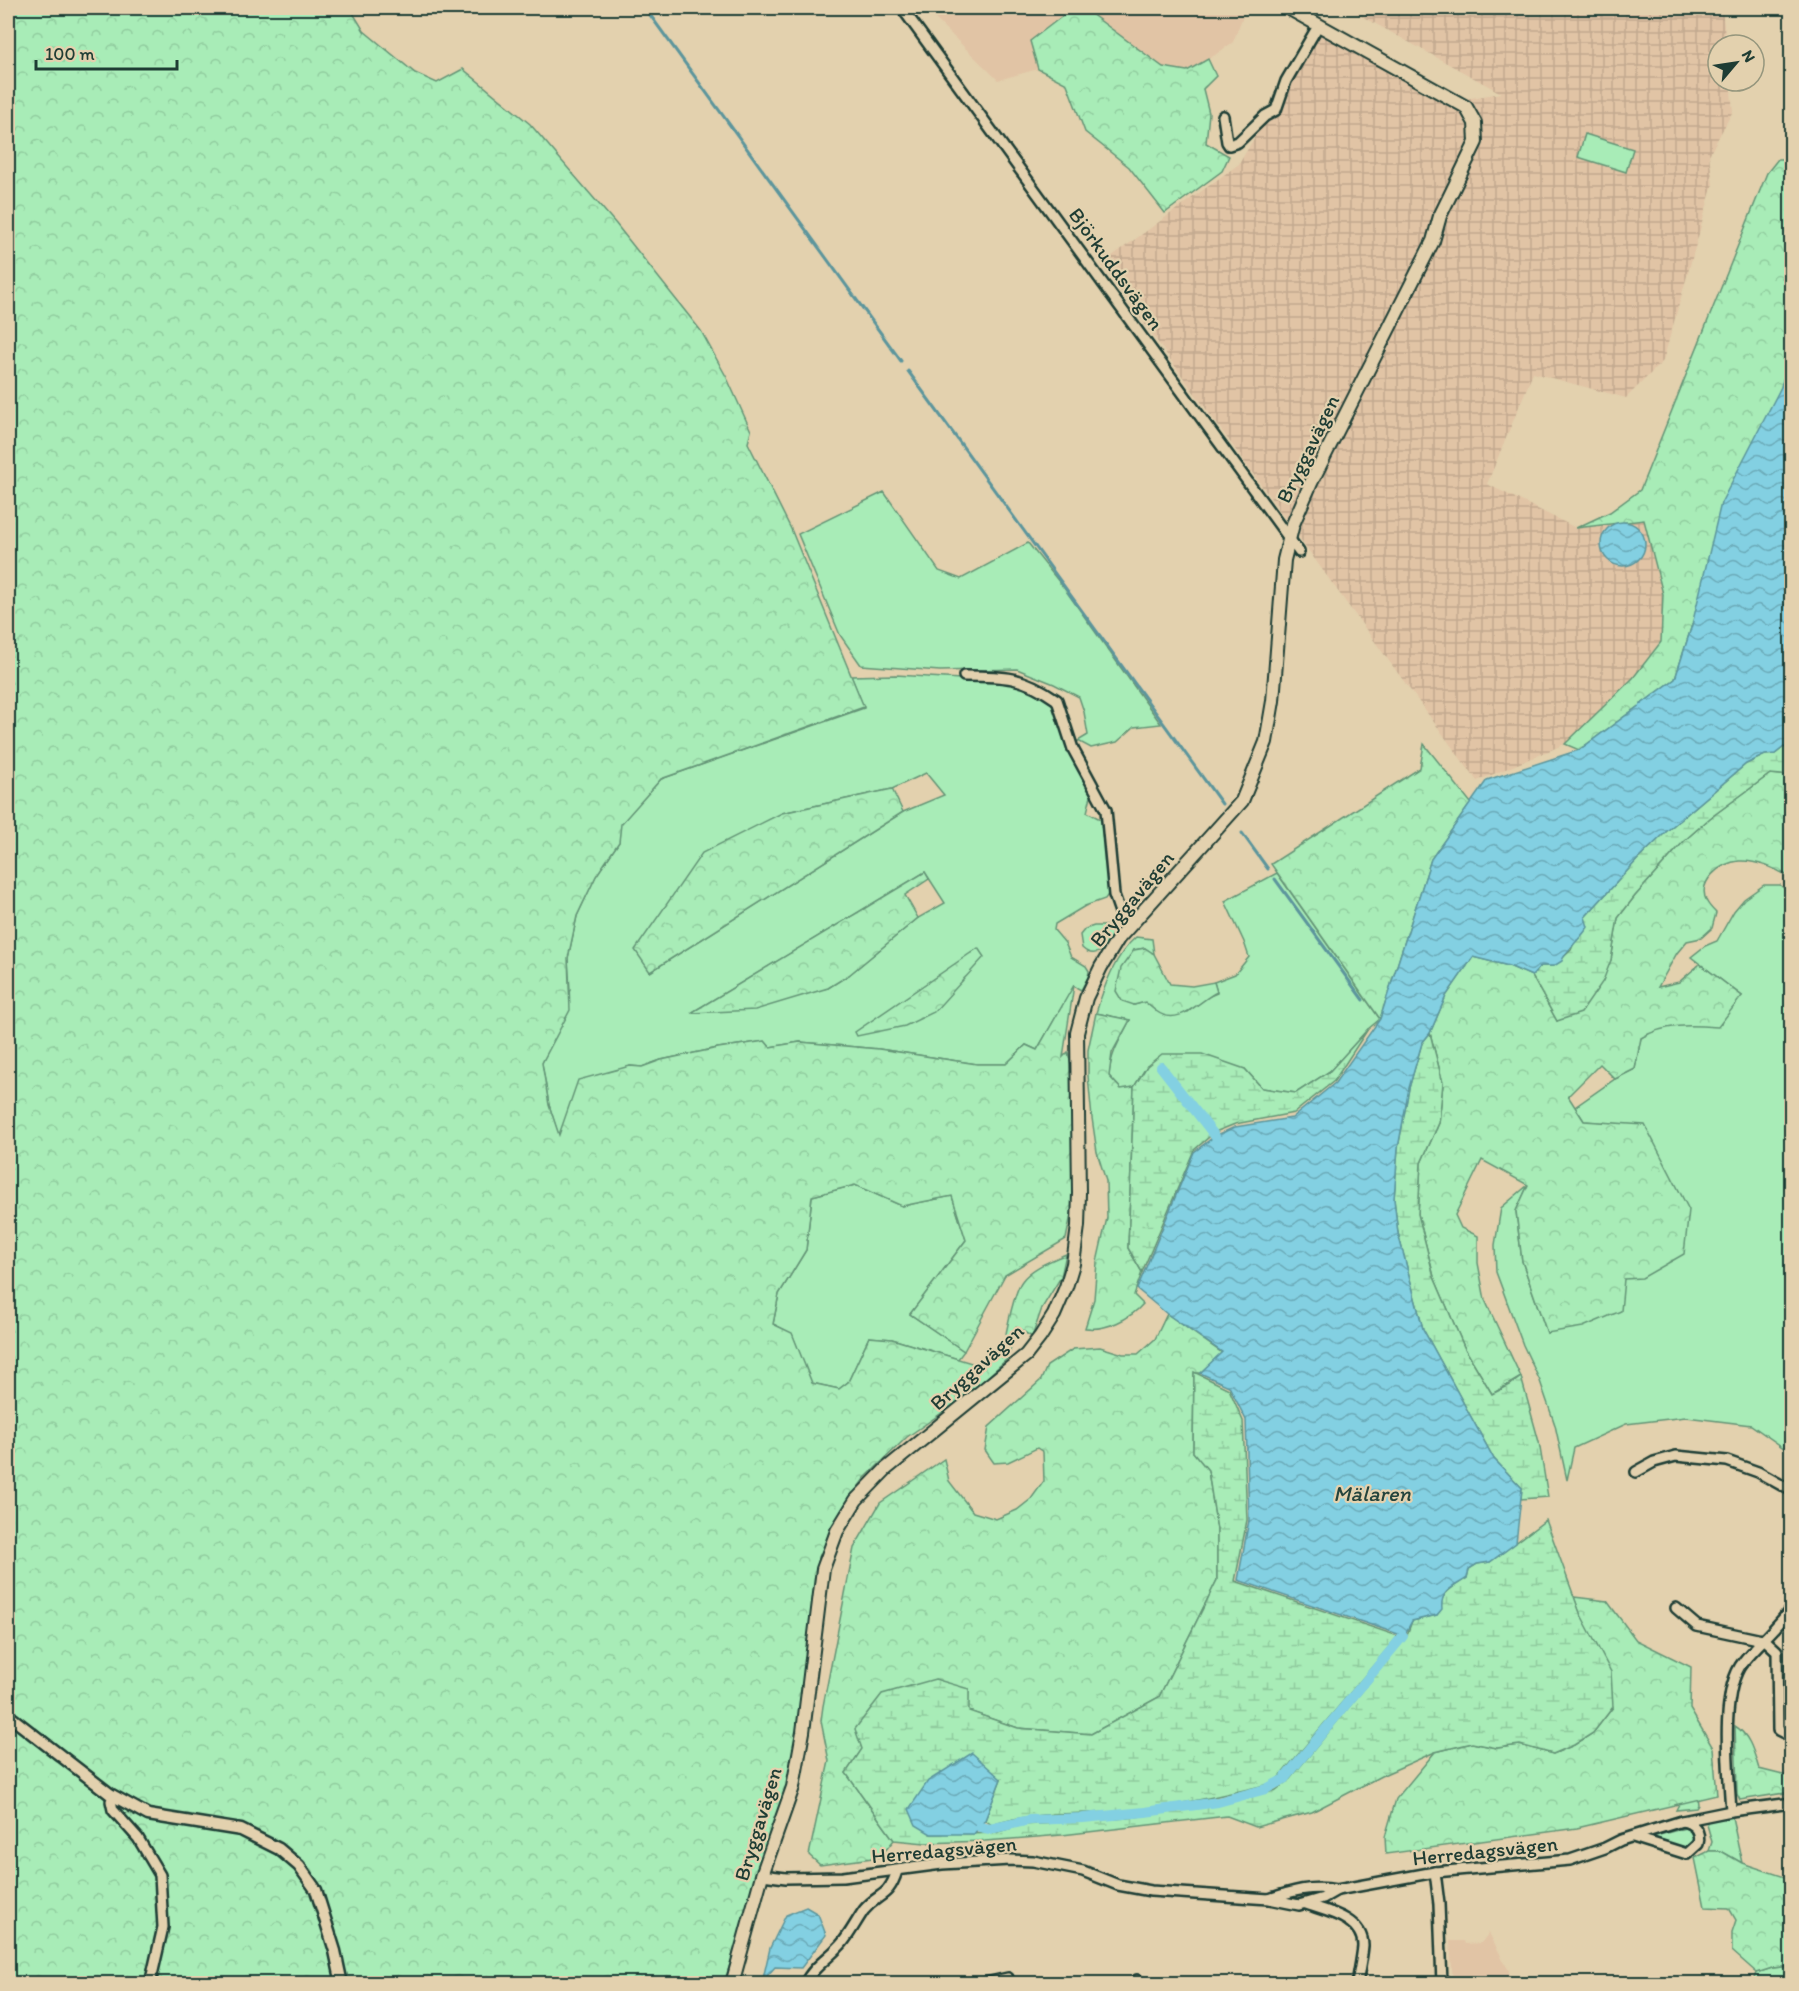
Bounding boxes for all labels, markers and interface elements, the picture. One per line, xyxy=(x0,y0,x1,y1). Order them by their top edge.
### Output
scale bar xyxy=(36,33,177,71)
north arrow xyxy=(1706,33,1766,93)
text: 100 m xyxy=(45,43,95,65)
text: N xyxy=(1738,47,1760,65)
street label: Björkuddsvägen xyxy=(1064,203,1169,335)
street label: Bryggavägen xyxy=(1271,390,1345,507)
street label: Bryggavägen xyxy=(1084,846,1179,952)
street label: Bryggavägen xyxy=(925,1318,1029,1415)
water label: Mälaren xyxy=(1333,1480,1411,1507)
street label: Bryggavägen xyxy=(728,1764,787,1884)
street label: Herredagsvägen xyxy=(1411,1830,1559,1871)
street label: Herredagsvägen xyxy=(870,1831,1018,1868)

